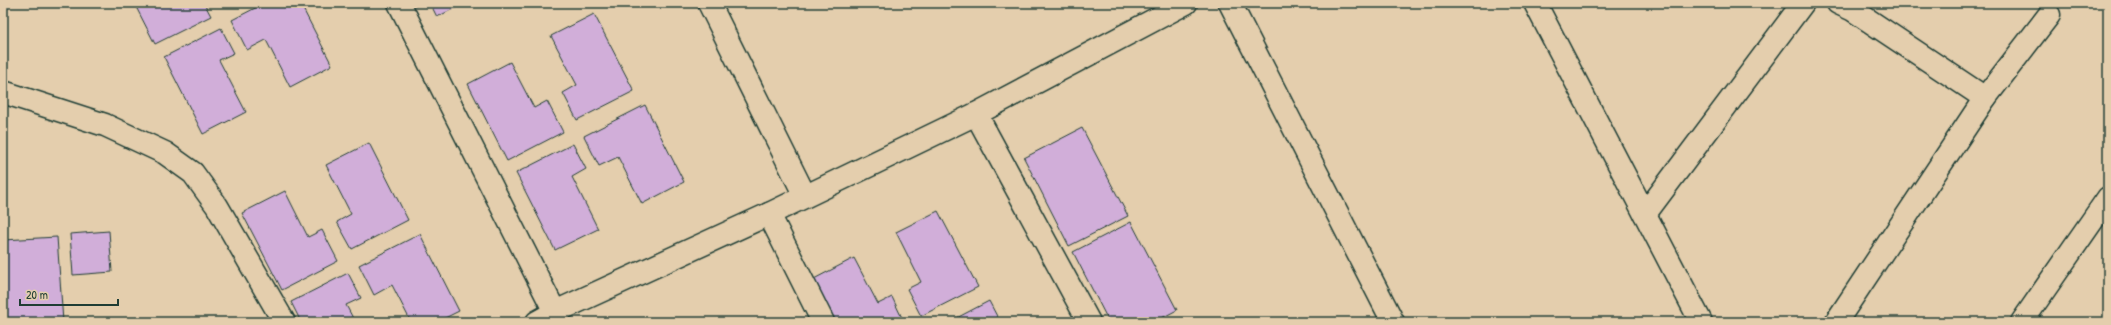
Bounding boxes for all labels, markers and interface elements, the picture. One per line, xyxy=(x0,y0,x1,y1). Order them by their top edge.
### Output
scale bar xyxy=(20,281,118,307)
text: 20 m xyxy=(26,286,48,303)

